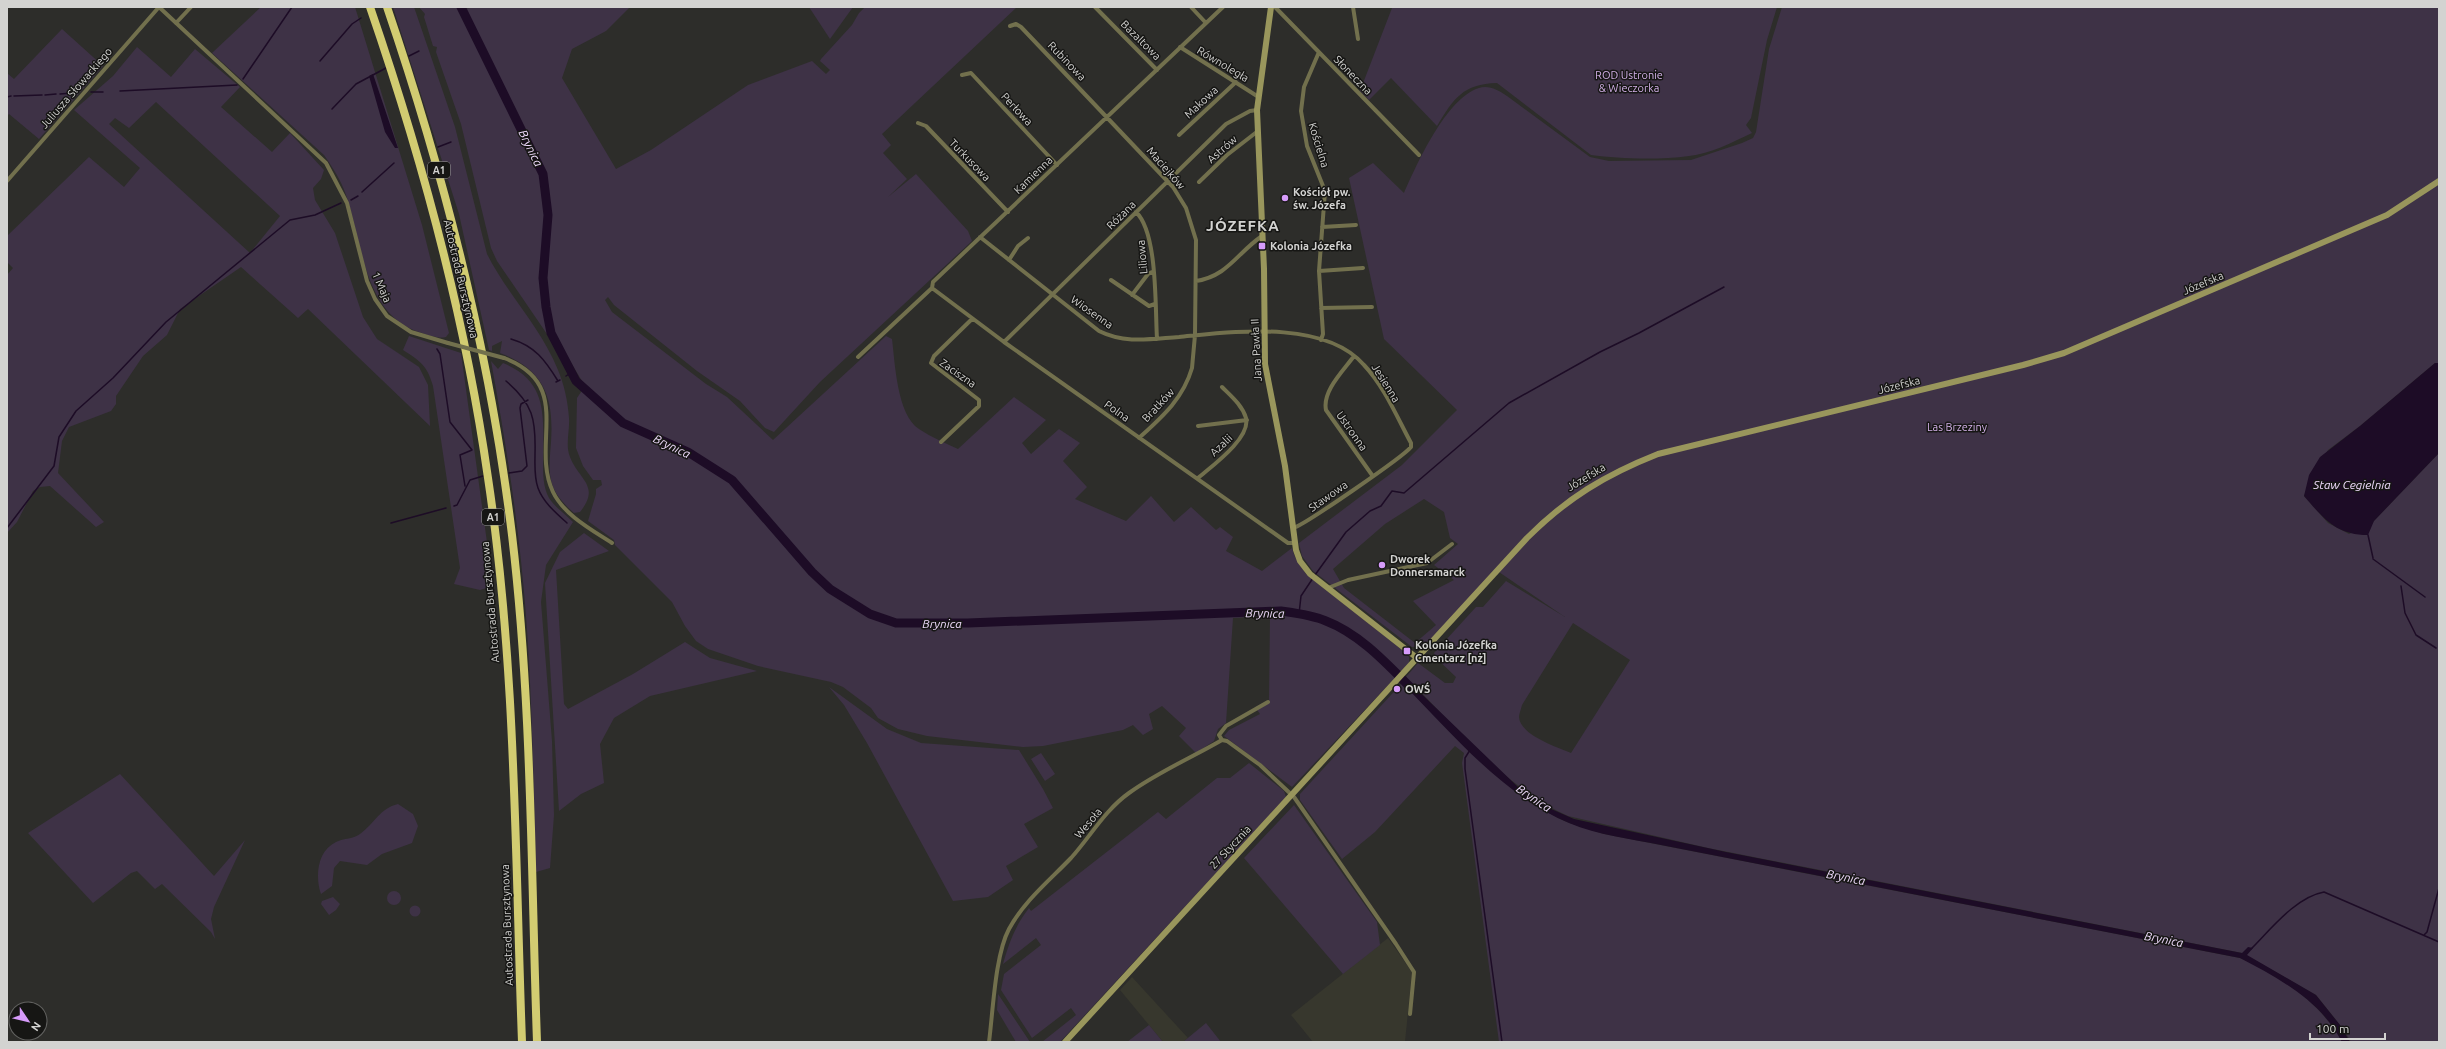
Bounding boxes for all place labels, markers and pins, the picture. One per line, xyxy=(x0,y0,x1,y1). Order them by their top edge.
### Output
place label: Kościół pw. św. Józefa xyxy=(1293,186,1351,211)
marker: Kościół pw. św. Józefa xyxy=(1280,193,1290,203)
place label: Kolonia Józefka xyxy=(1270,240,1352,252)
marker: Kolonia Józefka xyxy=(1257,241,1267,251)
place label: Dworek Donnersmarck xyxy=(1390,553,1466,578)
marker: Dworek Donnersmarck xyxy=(1377,560,1387,570)
place label: Kolonia Józefka Cmentarz [nż] xyxy=(1415,639,1497,664)
marker: Kolonia Józefka Cmentarz [nż] xyxy=(1402,646,1412,656)
place label: OWŚ xyxy=(1405,682,1430,695)
marker: OWŚ xyxy=(1392,684,1402,694)

